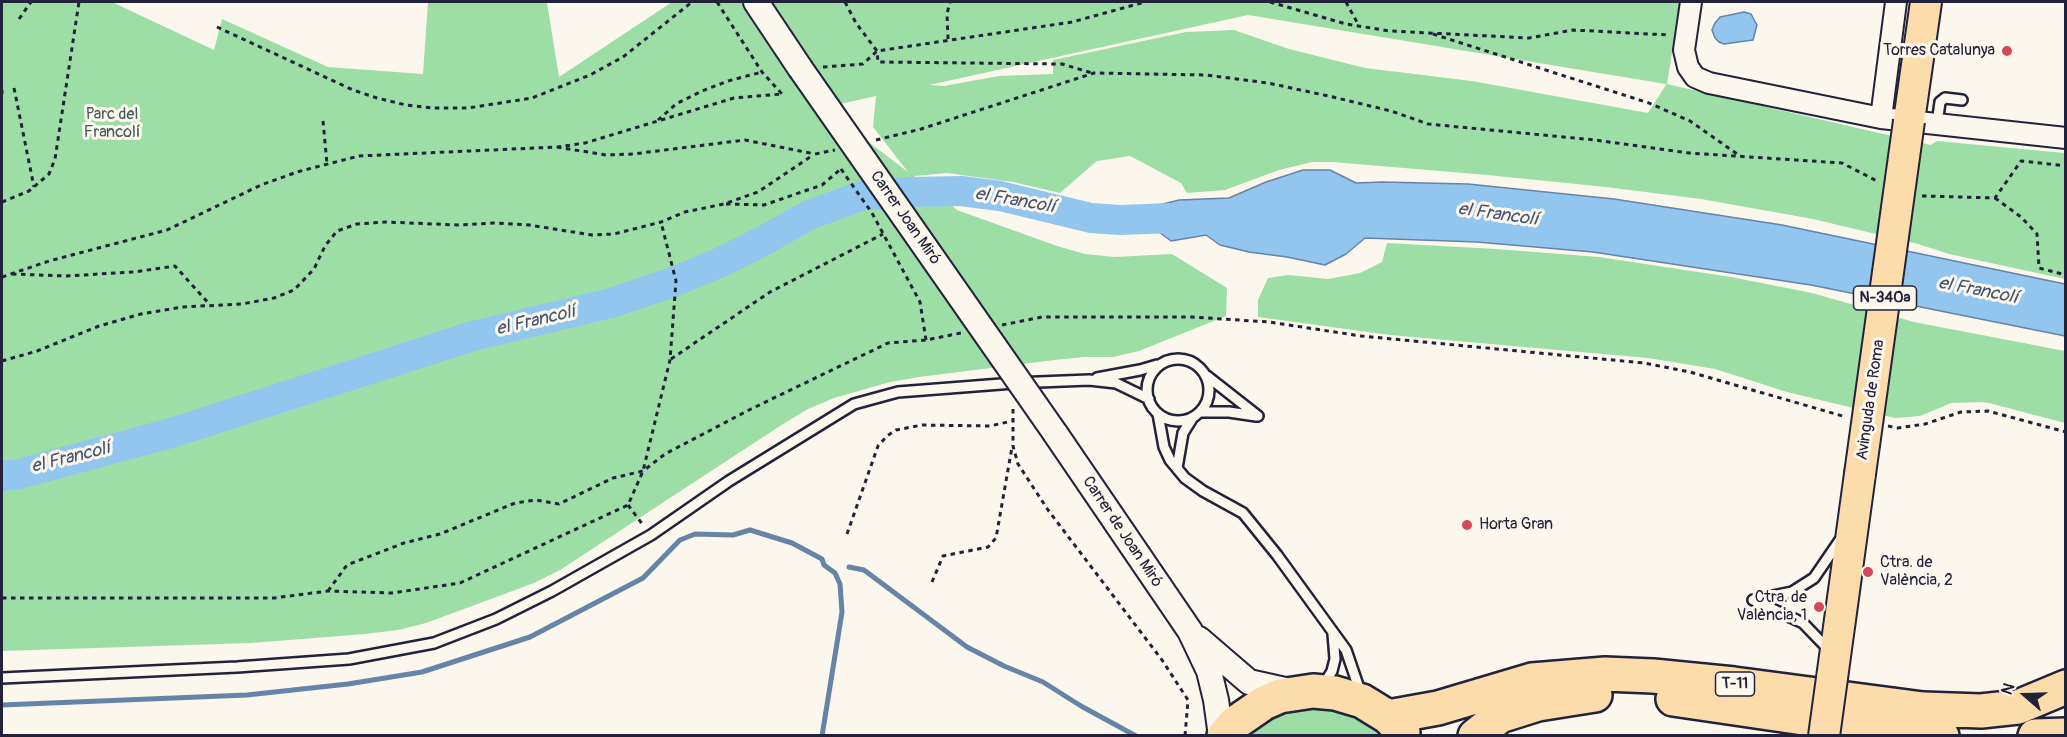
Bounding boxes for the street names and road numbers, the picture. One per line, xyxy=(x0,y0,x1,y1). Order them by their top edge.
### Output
street label: Carrer Joan Miró xyxy=(866,167,944,269)
road number: N-340a xyxy=(1854,286,1916,310)
street label: Avinguda de Roma xyxy=(1853,338,1889,462)
street label: Carrer de Joan Miró xyxy=(1078,473,1166,591)
road number: T-11 xyxy=(1716,672,1754,696)

